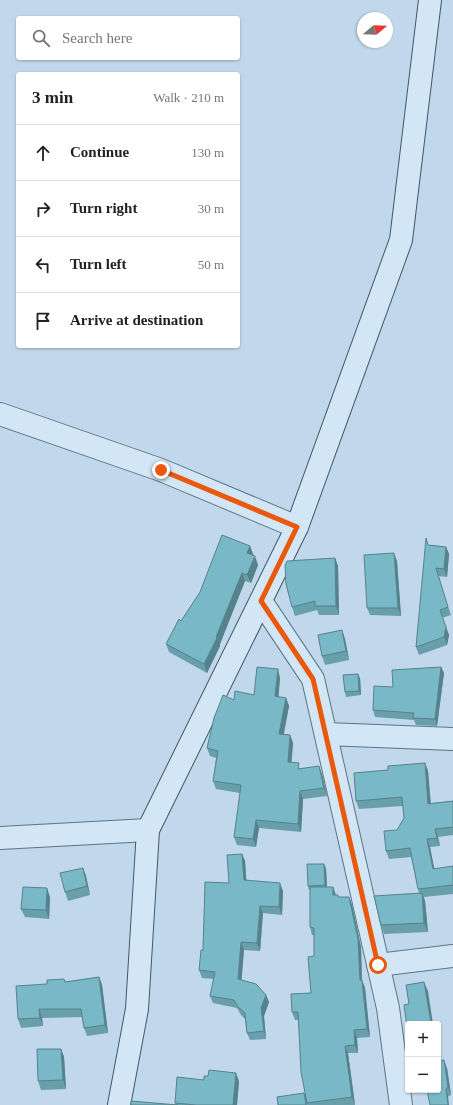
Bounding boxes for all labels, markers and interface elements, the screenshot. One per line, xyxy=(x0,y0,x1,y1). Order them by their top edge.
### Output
north arrow xyxy=(357,12,393,48)
search box xyxy=(16,16,240,60)
icon: search xyxy=(30,27,52,49)
text: Search here xyxy=(62,30,132,46)
text: 3 min xyxy=(32,88,73,107)
text: Walk · 210 m xyxy=(153,90,224,105)
icon: ahead xyxy=(32,142,54,164)
text: Continue xyxy=(70,144,129,160)
text: 130 m xyxy=(191,145,224,160)
icon: right xyxy=(32,198,54,220)
text: Turn right xyxy=(70,200,137,216)
text: 30 m xyxy=(198,201,224,216)
icon: left xyxy=(32,254,54,276)
text: Turn left xyxy=(70,256,127,272)
text: 50 m xyxy=(198,257,224,272)
icon: arrive xyxy=(32,310,54,332)
text: Arrive at destination xyxy=(70,312,203,328)
route end xyxy=(152,461,170,479)
route start xyxy=(369,956,387,974)
map controls xyxy=(405,1021,441,1093)
button: + xyxy=(405,1021,441,1057)
button: − xyxy=(405,1057,441,1093)

